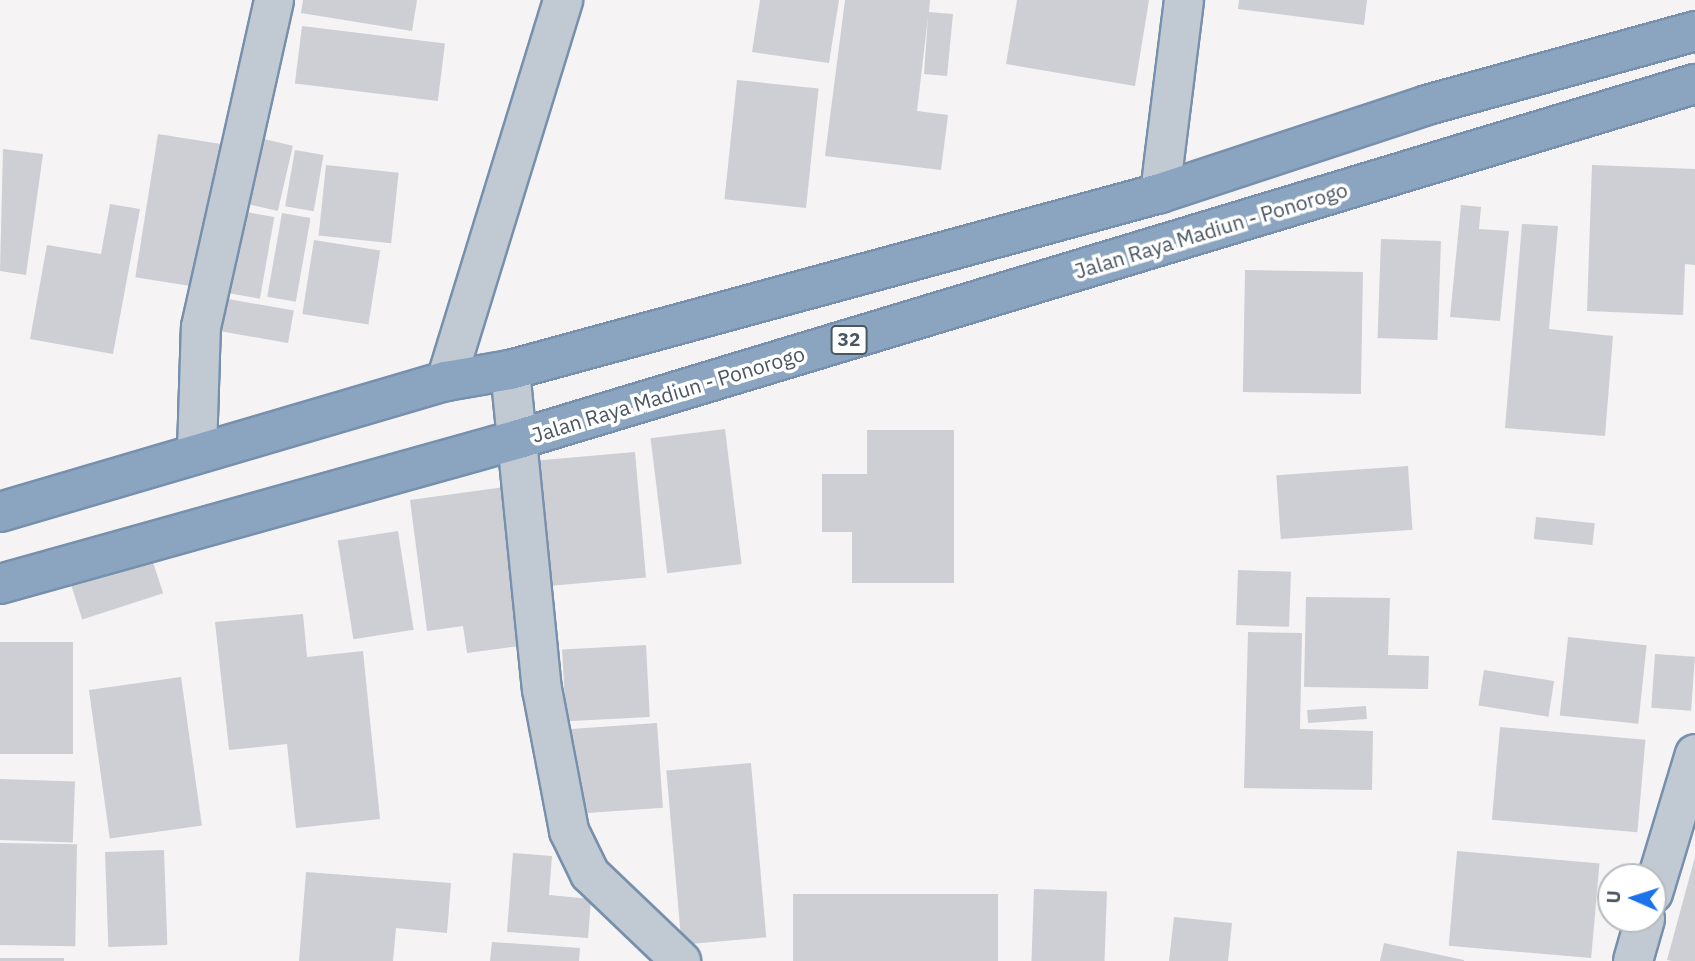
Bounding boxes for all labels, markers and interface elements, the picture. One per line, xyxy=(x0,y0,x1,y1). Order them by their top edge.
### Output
street label: Jalan Raya Madiun - Ponorogo xyxy=(1071,176,1351,284)
road number: 32 xyxy=(830,324,868,356)
street label: Jalan Raya Madiun - Ponorogo xyxy=(528,340,808,448)
north arrow xyxy=(1597,863,1667,933)
text: U xyxy=(1601,890,1625,904)

